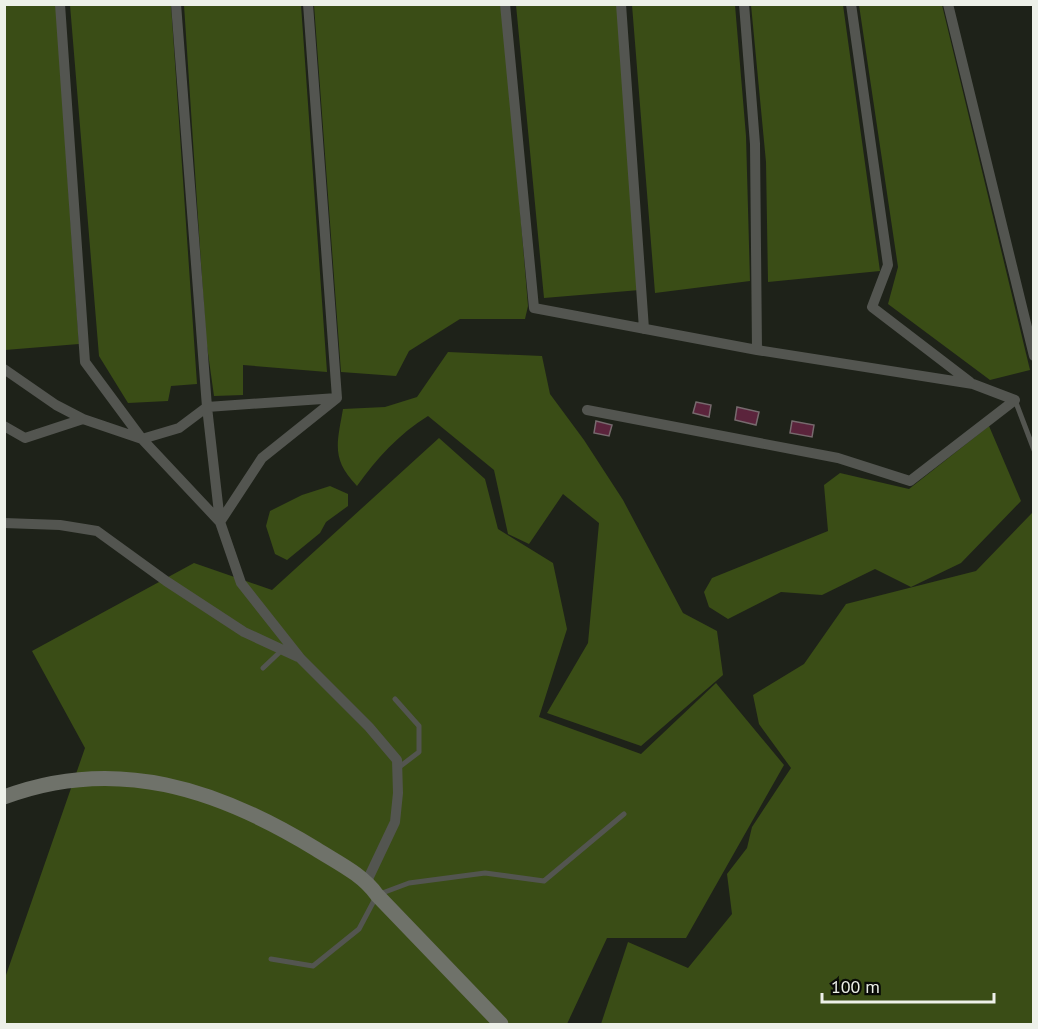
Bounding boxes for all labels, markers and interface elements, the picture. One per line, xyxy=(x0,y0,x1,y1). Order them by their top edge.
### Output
scale bar xyxy=(822,966,994,1004)
text: 100 m xyxy=(831,975,880,998)

